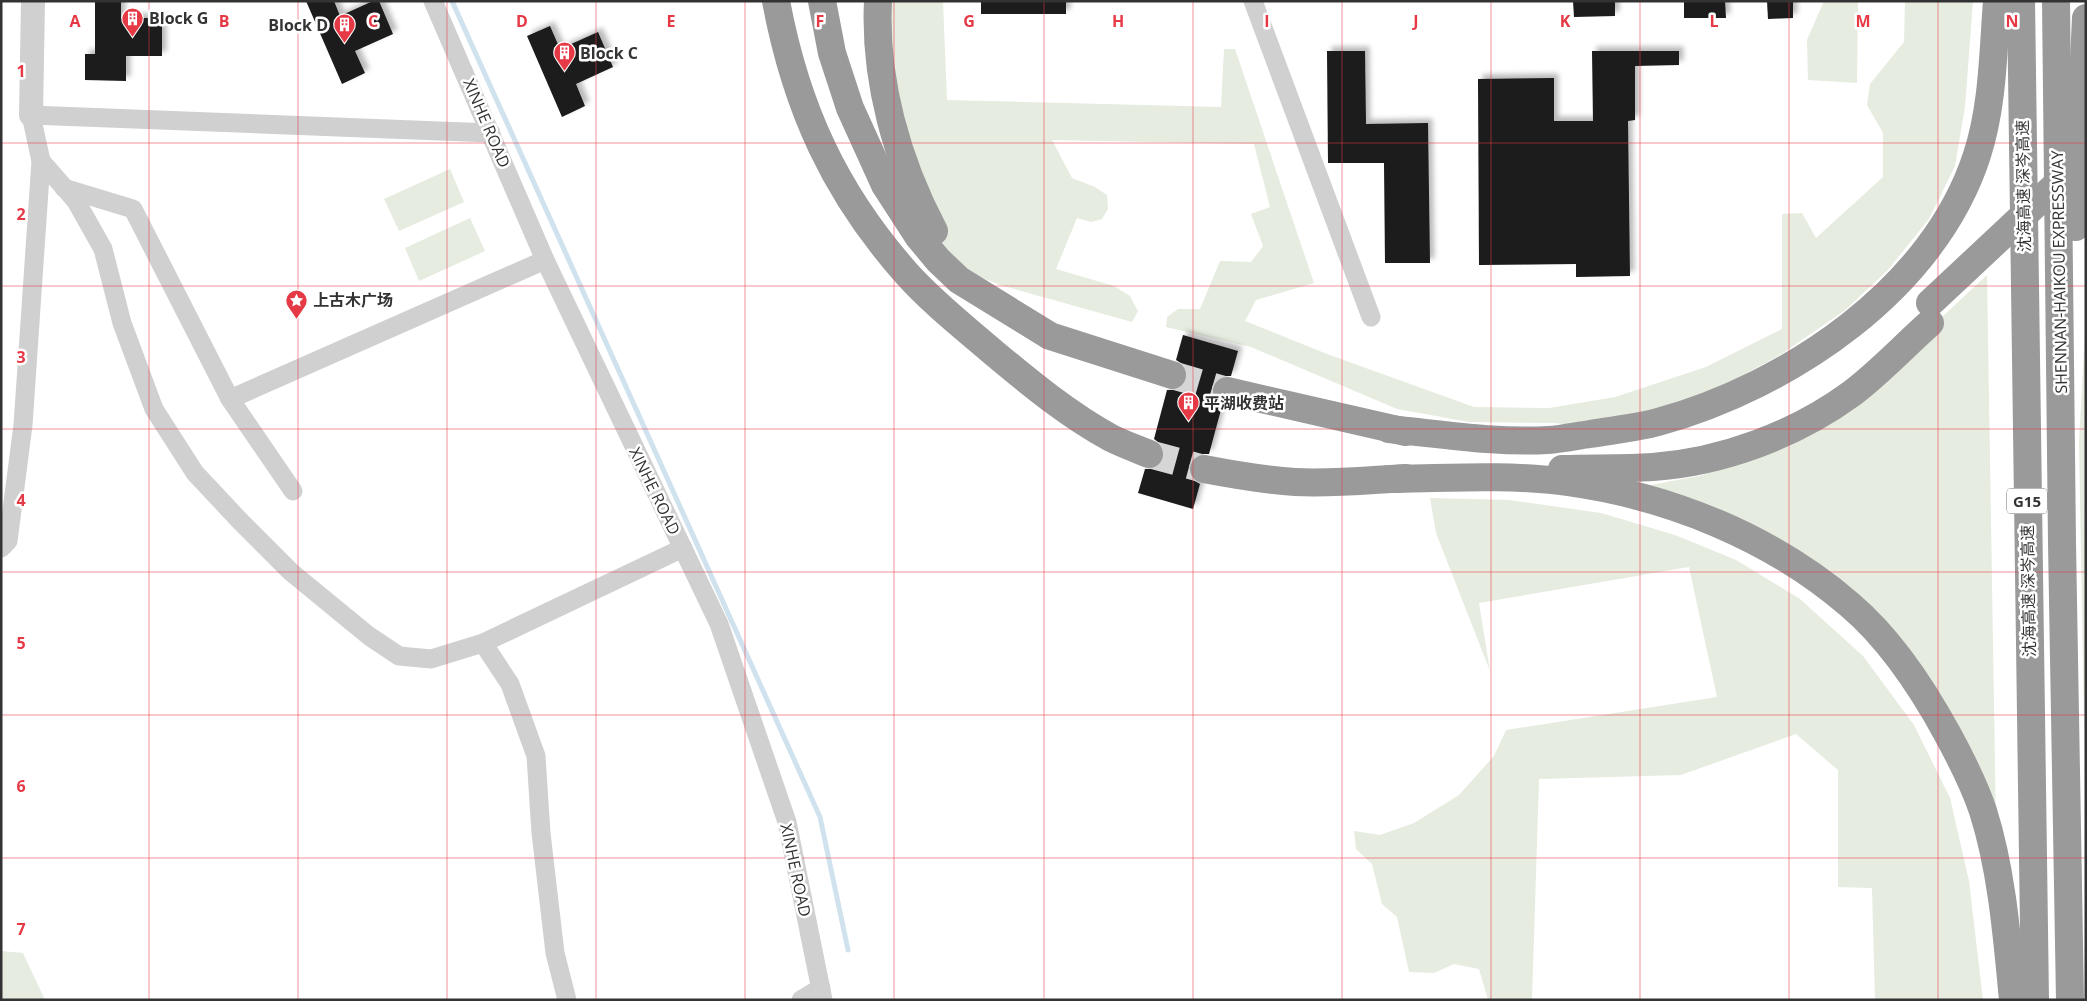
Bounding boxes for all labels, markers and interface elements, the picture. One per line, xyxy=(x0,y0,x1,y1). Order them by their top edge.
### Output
building icon: Block G xyxy=(121,6,145,37)
place label: Block G xyxy=(149,7,208,29)
text: A xyxy=(69,10,81,32)
text: B xyxy=(219,10,229,32)
text: C xyxy=(368,10,378,32)
text: D xyxy=(516,10,528,32)
text: E xyxy=(667,10,676,32)
text: F xyxy=(816,10,824,32)
text: G xyxy=(963,10,975,32)
text: H xyxy=(1112,10,1124,32)
text: I xyxy=(1264,10,1270,32)
text: J xyxy=(1411,10,1419,32)
text: K xyxy=(1560,10,1571,32)
text: L xyxy=(1709,10,1719,32)
text: M xyxy=(1855,10,1871,32)
text: N xyxy=(2005,10,2019,32)
building icon: Block D xyxy=(332,13,356,44)
place label: Block D xyxy=(268,14,328,36)
building icon: Block C xyxy=(552,41,576,72)
place label: Block C xyxy=(580,42,638,64)
text: 1 xyxy=(16,60,26,82)
street label: XINHE ROAD xyxy=(458,75,516,171)
street label: 沈海高速 深岑高速 xyxy=(2011,120,2035,252)
street label: SHENNAN-HAIKOU EXPRESSWAY xyxy=(2046,150,2072,394)
text: 2 xyxy=(16,203,26,225)
place icon: 上古木广场 xyxy=(285,288,309,319)
place label: 上古木广场 xyxy=(313,289,393,311)
text: 3 xyxy=(16,346,26,368)
building icon: 平湖收费站 xyxy=(1176,391,1200,422)
place label: 平湖收费站 xyxy=(1204,392,1284,414)
street label: XINHE ROAD xyxy=(624,444,686,538)
road number: G15 xyxy=(2007,488,2047,514)
text: 4 xyxy=(16,489,26,511)
street label: 沈海高速 深岑高速 xyxy=(2016,525,2040,657)
text: 5 xyxy=(16,632,26,654)
text: 6 xyxy=(16,775,26,797)
street label: XINHE ROAD xyxy=(775,821,817,919)
text: 7 xyxy=(16,918,26,940)

